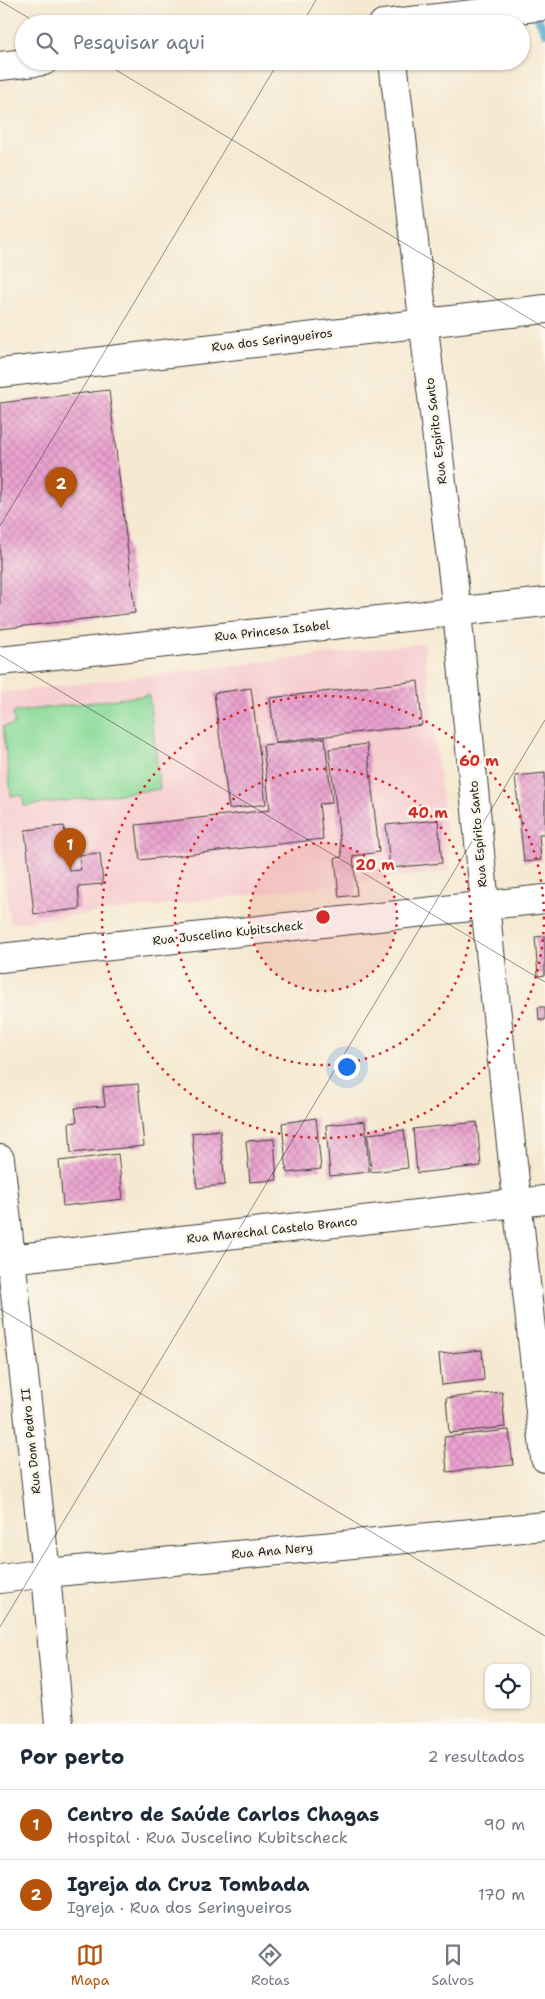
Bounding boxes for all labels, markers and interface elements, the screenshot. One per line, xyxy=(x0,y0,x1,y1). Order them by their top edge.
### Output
search box xyxy=(15,15,530,70)
icon: search xyxy=(33,29,61,57)
text: Pesquisar aqui xyxy=(73,30,205,55)
street label: Rua dos Seringueiros xyxy=(211,325,333,355)
street label: Rua Espírito Santo xyxy=(422,377,450,485)
pin: 2 xyxy=(45,467,77,508)
street label: Rua Princesa Isabel xyxy=(214,617,331,645)
text: 60 m xyxy=(459,751,499,771)
street label: Rua Espírito Santo xyxy=(465,780,491,888)
text: 40 m xyxy=(408,803,448,823)
pin: 1 xyxy=(54,828,86,869)
text: 20 m xyxy=(355,855,395,875)
centre of rings xyxy=(314,908,332,926)
street label: Rua Juscelino Kubitscheck xyxy=(152,917,304,949)
your location xyxy=(334,1054,360,1080)
street label: Rua Marechal Castelo Branco xyxy=(186,1213,358,1247)
street label: Rua Dom Pedro II xyxy=(17,1387,45,1495)
street label: Rua Ana Nery xyxy=(231,1539,313,1563)
map controls xyxy=(485,1664,530,1709)
button: locate xyxy=(485,1664,530,1709)
text: Por perto xyxy=(20,1743,124,1771)
text: 2 resultados xyxy=(427,1746,525,1767)
text: Centro de Saúde Carlos Chagas xyxy=(67,1802,379,1827)
text: 1 xyxy=(32,1814,40,1835)
text: 90 m xyxy=(484,1814,525,1835)
text: Hospital · Rua Juscelino Kubitscheck xyxy=(67,1827,348,1848)
text: Igreja da Cruz Tombada xyxy=(67,1872,309,1897)
text: 2 xyxy=(30,1884,42,1905)
text: 170 m xyxy=(478,1884,525,1905)
text: Igreja · Rua dos Seringueiros xyxy=(67,1897,292,1918)
tab: Mapa xyxy=(71,1941,109,1989)
tab: Rotas xyxy=(251,1941,290,1989)
tab: Salvos xyxy=(431,1941,474,1989)

